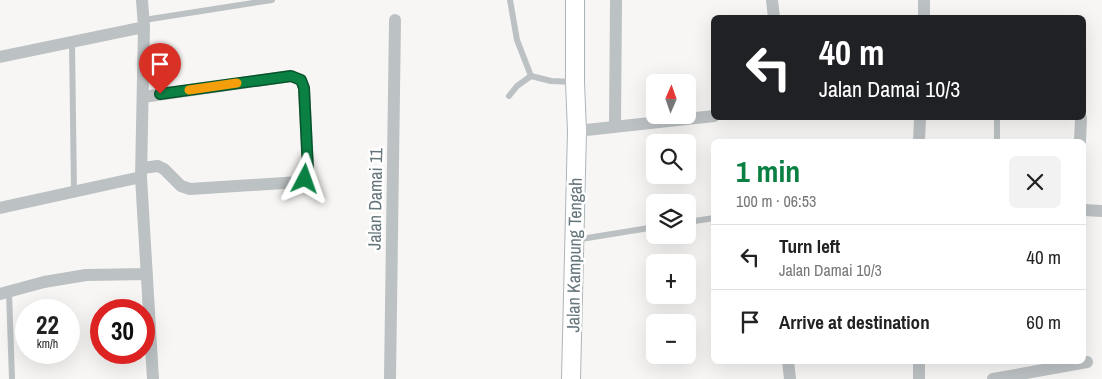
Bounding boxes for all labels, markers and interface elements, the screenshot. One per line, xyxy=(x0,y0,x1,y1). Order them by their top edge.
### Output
text: 40 m xyxy=(819,29,884,76)
icon: left xyxy=(736,35,801,100)
pin xyxy=(139,43,181,94)
icon: arrive xyxy=(146,50,174,78)
north arrow xyxy=(646,74,696,124)
map controls xyxy=(646,74,696,364)
text: Jalan Damai 10/3 xyxy=(819,74,960,104)
button: search xyxy=(646,134,696,184)
street label: Jalan Damai 11 xyxy=(362,147,388,250)
text: 1 min xyxy=(736,151,800,191)
position arrow xyxy=(278,152,330,204)
button: close xyxy=(1009,156,1061,208)
street label: Jalan Kampung Tengah xyxy=(560,177,588,333)
text: 100 m · 06:53 xyxy=(736,190,816,212)
button: layers xyxy=(646,194,696,244)
text: Turn left xyxy=(779,233,840,259)
icon: left xyxy=(736,243,764,271)
text: 40 m xyxy=(1026,244,1061,270)
button: + xyxy=(646,254,696,304)
text: Jalan Damai 10/3 xyxy=(779,259,882,281)
speed limit sign: 30 xyxy=(90,299,155,364)
text: 22 xyxy=(36,308,59,342)
icon: arrive xyxy=(736,308,764,336)
text: Arrive at destination xyxy=(779,309,930,335)
text: 60 m xyxy=(1026,309,1061,335)
button: − xyxy=(646,314,696,364)
text: km/h xyxy=(37,336,58,352)

